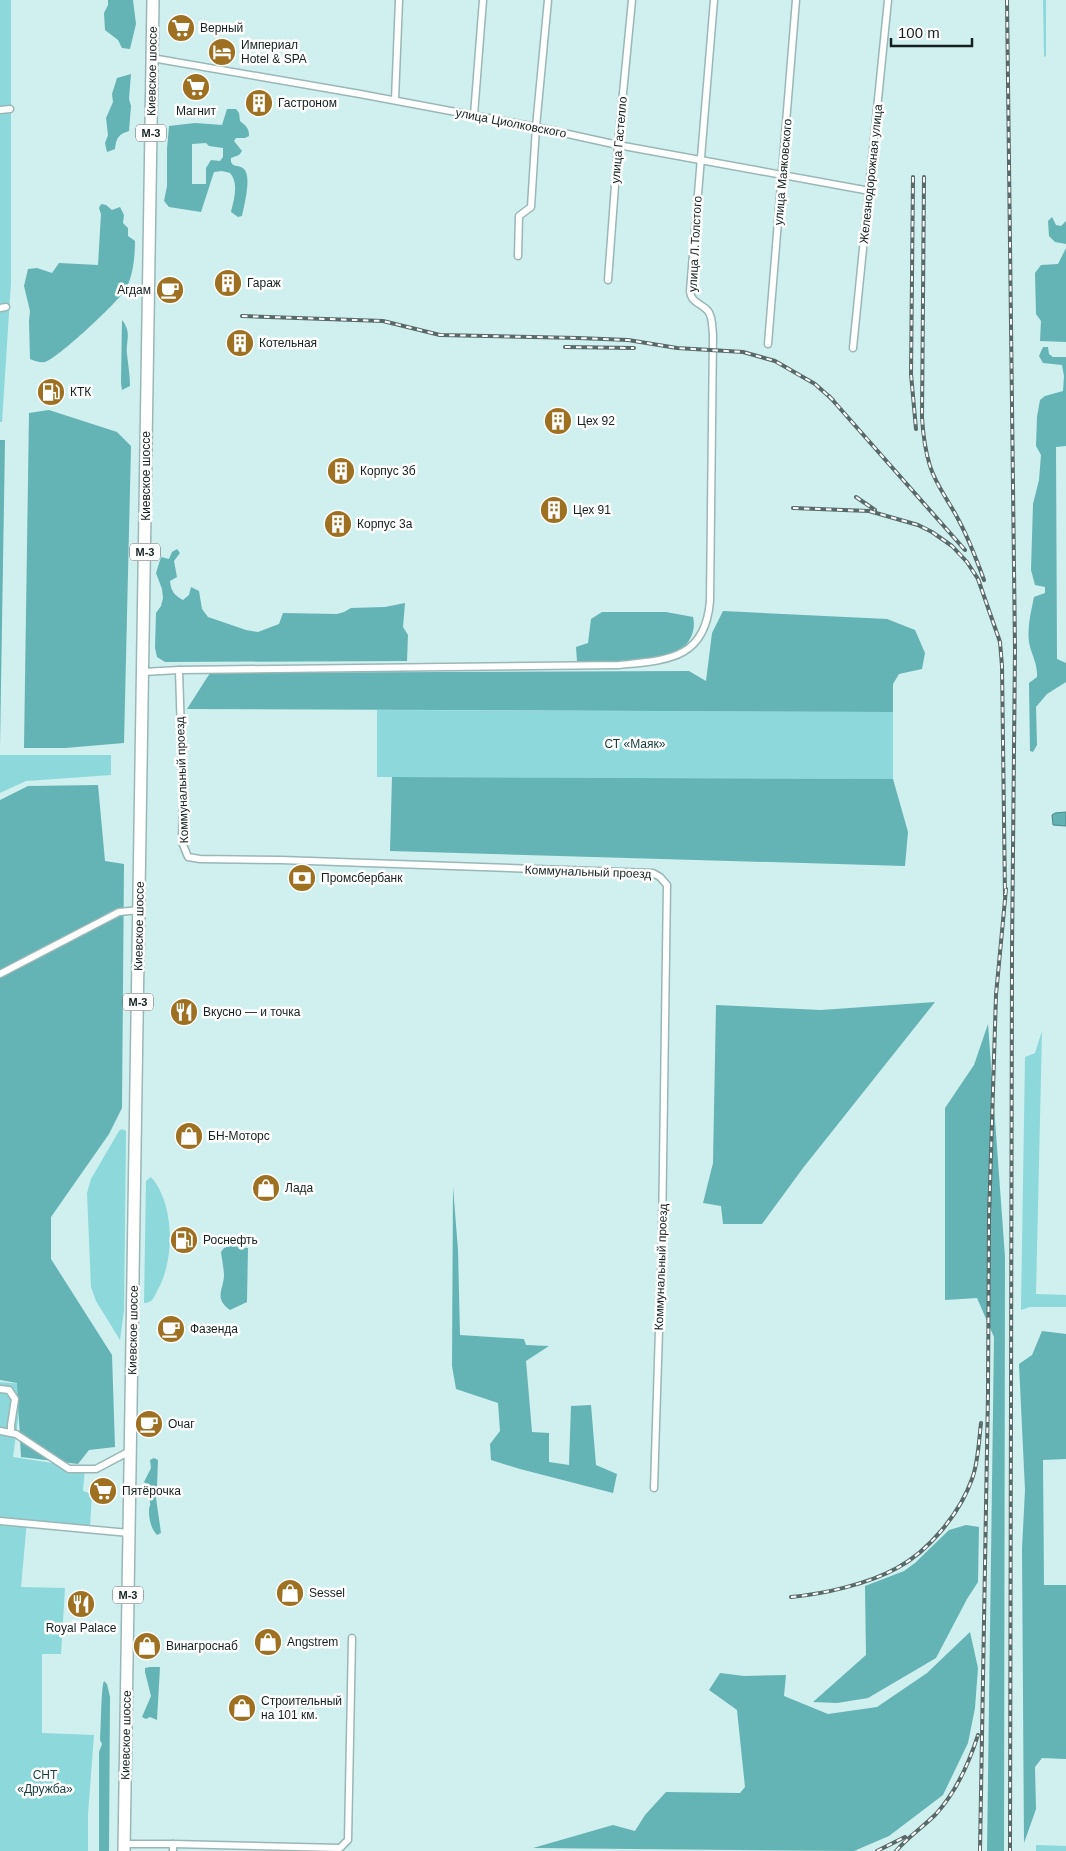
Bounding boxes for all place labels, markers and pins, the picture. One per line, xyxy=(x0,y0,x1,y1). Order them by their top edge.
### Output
supermarket icon: Верный xyxy=(166,13,196,43)
place label: Верный xyxy=(200,21,243,35)
hotel icon: Империал Hotel & SPA xyxy=(207,37,237,67)
place label: Империал Hotel & SPA xyxy=(241,38,307,66)
supermarket icon: Магнит xyxy=(181,72,211,102)
building icon: Гастроном xyxy=(244,88,274,118)
place label: Гастроном xyxy=(278,96,337,110)
place label: Магнит xyxy=(176,104,217,118)
building icon: Гараж xyxy=(213,268,243,298)
cafe icon: Агдам xyxy=(155,275,185,305)
place label: Гараж xyxy=(247,276,281,290)
place label: Агдам xyxy=(117,283,151,297)
building icon: Котельная xyxy=(225,328,255,358)
place label: Котельная xyxy=(259,336,317,350)
fuel station icon: КТК xyxy=(36,377,66,407)
place label: КТК xyxy=(70,385,91,399)
building icon: Цех 92 xyxy=(543,406,573,436)
place label: Цех 92 xyxy=(577,414,615,428)
building icon: Корпус 3б xyxy=(326,456,356,486)
place label: Корпус 3б xyxy=(360,464,416,478)
building icon: Цех 91 xyxy=(539,495,569,525)
place label: Цех 91 xyxy=(573,503,611,517)
building icon: Корпус 3a xyxy=(323,509,353,539)
place label: Корпус 3a xyxy=(357,517,413,531)
bank icon: Промсбербанк xyxy=(287,863,317,893)
place label: Промсбербанк xyxy=(321,871,403,885)
restaurant icon: Вкусно — и точка xyxy=(169,997,199,1027)
place label: Вкусно — и точка xyxy=(203,1005,301,1019)
shop icon: БН-Моторс xyxy=(174,1121,204,1151)
place label: БН-Моторс xyxy=(208,1129,270,1143)
shop icon: Лада xyxy=(251,1173,281,1203)
place label: Лада xyxy=(285,1181,314,1195)
fuel station icon: Роснефть xyxy=(169,1225,199,1255)
place label: Роснефть xyxy=(203,1233,258,1247)
cafe icon: Фазенда xyxy=(156,1314,186,1344)
place label: Фазенда xyxy=(190,1322,238,1336)
cafe icon: Очаг xyxy=(134,1409,164,1439)
place label: Очаг xyxy=(168,1417,195,1431)
supermarket icon: Пятёрочка xyxy=(88,1476,118,1506)
place label: Пятёрочка xyxy=(122,1484,181,1498)
shop icon: Sessel xyxy=(275,1578,305,1608)
place label: Sessel xyxy=(309,1586,345,1600)
restaurant icon: Royal Palace xyxy=(66,1589,96,1619)
place label: Royal Palace xyxy=(46,1621,117,1635)
shop icon: Angstrem xyxy=(253,1627,283,1657)
shop icon: Винагроснаб xyxy=(132,1631,162,1661)
place label: Angstrem xyxy=(287,1635,338,1649)
place label: Винагроснаб xyxy=(166,1639,238,1653)
shop icon: Строительный на 101 км. xyxy=(227,1693,257,1723)
place label: Строительный на 101 км. xyxy=(261,1694,342,1722)

